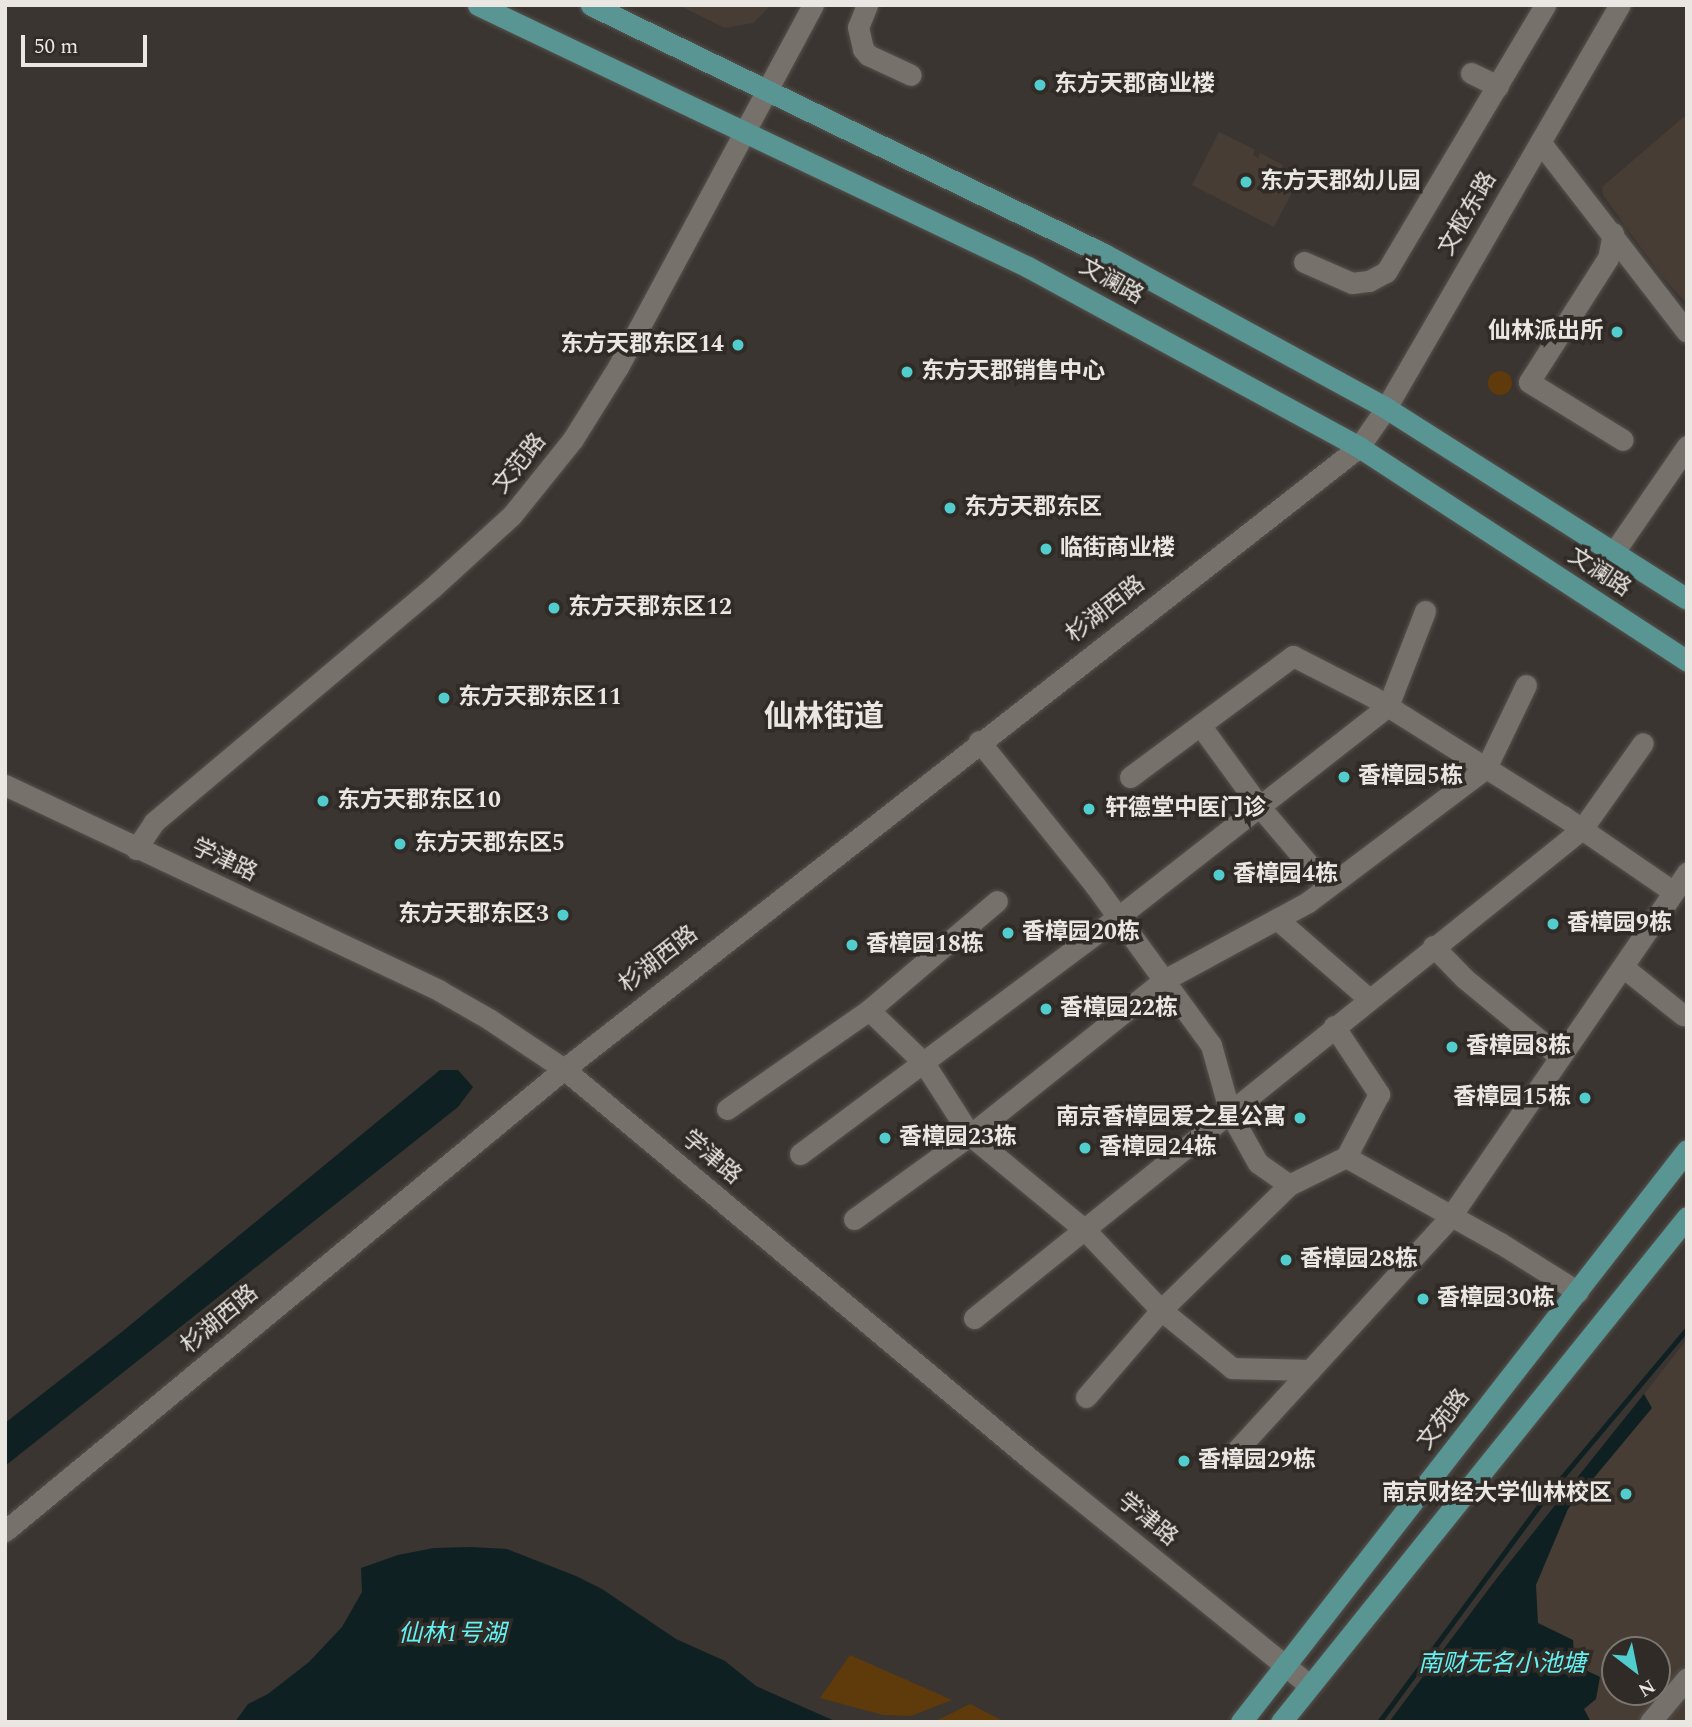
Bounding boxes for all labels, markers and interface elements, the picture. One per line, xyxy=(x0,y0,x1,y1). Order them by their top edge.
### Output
scale bar xyxy=(24,21,150,65)
text: 50 m xyxy=(34,31,78,63)
place label: 东方天郡商业楼 xyxy=(1054,71,1215,99)
marker: 东方天郡商业楼 xyxy=(1032,77,1048,93)
street label: 文枢东路 xyxy=(1433,167,1503,261)
place label: 东方天郡幼儿园 xyxy=(1260,168,1421,196)
marker: 东方天郡幼儿园 xyxy=(1238,174,1254,190)
street label: 文澜路 xyxy=(1074,253,1148,311)
place label: 仙林派出所 xyxy=(1488,318,1603,346)
marker: 仙林派出所 xyxy=(1609,324,1625,340)
place label: 东方天郡东区14 xyxy=(560,331,724,359)
marker: 东方天郡东区14 xyxy=(730,337,746,353)
place label: 东方天郡销售中心 xyxy=(921,358,1105,386)
marker: 东方天郡销售中心 xyxy=(899,364,915,380)
street label: 文范路 xyxy=(488,429,552,499)
place label: 东方天郡东区 xyxy=(964,494,1102,522)
marker: 东方天郡东区 xyxy=(942,500,958,516)
place label: 临街商业楼 xyxy=(1060,535,1175,563)
marker: 临街商业楼 xyxy=(1038,541,1054,557)
street label: 文澜路 xyxy=(1563,543,1635,603)
street label: 杉湖西路 xyxy=(1061,571,1151,649)
place label: 东方天郡东区12 xyxy=(568,594,732,622)
marker: 东方天郡东区12 xyxy=(546,600,562,616)
place label: 东方天郡东区11 xyxy=(458,684,622,712)
marker: 东方天郡东区11 xyxy=(436,690,452,706)
district label: 仙林街道 xyxy=(764,699,884,735)
place label: 香樟园5栋 xyxy=(1358,763,1463,791)
marker: 香樟园5栋 xyxy=(1336,769,1352,785)
place label: 东方天郡东区10 xyxy=(337,787,501,815)
marker: 东方天郡东区10 xyxy=(315,793,331,809)
place label: 轩德堂中医门诊 xyxy=(1105,795,1266,823)
marker: 轩德堂中医门诊 xyxy=(1079,799,1099,819)
place label: 东方天郡东区5 xyxy=(414,830,565,858)
street label: 学津路 xyxy=(187,834,261,888)
marker: 东方天郡东区5 xyxy=(392,836,408,852)
place label: 香樟园4栋 xyxy=(1233,861,1338,889)
marker: 香樟园4栋 xyxy=(1211,867,1227,883)
place label: 东方天郡东区3 xyxy=(398,901,549,929)
marker: 东方天郡东区3 xyxy=(555,907,571,923)
place label: 香樟园9栋 xyxy=(1567,910,1672,938)
marker: 香樟园9栋 xyxy=(1545,916,1561,932)
place label: 香樟园20栋 xyxy=(1022,919,1140,947)
street label: 杉湖西路 xyxy=(614,921,704,999)
marker: 香樟园20栋 xyxy=(1000,925,1016,941)
place label: 香樟园18栋 xyxy=(866,931,984,959)
marker: 香樟园18栋 xyxy=(844,937,860,953)
place label: 香樟园22栋 xyxy=(1060,995,1178,1023)
marker: 香樟园22栋 xyxy=(1038,1001,1054,1017)
place label: 香樟园8栋 xyxy=(1466,1033,1571,1061)
marker: 香樟园8栋 xyxy=(1444,1039,1460,1055)
place label: 香樟园15栋 xyxy=(1453,1084,1571,1112)
marker: 香樟园15栋 xyxy=(1577,1090,1593,1106)
place label: 南京香樟园爱之星公寓 xyxy=(1056,1104,1286,1132)
marker: 南京香樟园爱之星公寓 xyxy=(1292,1110,1308,1126)
place label: 香樟园23栋 xyxy=(899,1124,1017,1152)
street label: 学津路 xyxy=(676,1125,746,1191)
marker: 香樟园23栋 xyxy=(877,1130,893,1146)
place label: 香樟园24栋 xyxy=(1099,1134,1217,1162)
marker: 香樟园24栋 xyxy=(1077,1140,1093,1156)
place label: 香樟园28栋 xyxy=(1300,1246,1418,1274)
marker: 香樟园28栋 xyxy=(1278,1252,1294,1268)
street label: 杉湖西路 xyxy=(176,1280,264,1360)
place label: 香樟园30栋 xyxy=(1437,1285,1555,1313)
marker: 香樟园30栋 xyxy=(1415,1291,1431,1307)
street label: 文苑路 xyxy=(1412,1384,1476,1456)
place label: 香樟园29栋 xyxy=(1198,1447,1316,1475)
marker: 香樟园29栋 xyxy=(1176,1453,1192,1469)
place label: 南京财经大学仙林校区 xyxy=(1382,1480,1612,1508)
marker: 南京财经大学仙林校区 xyxy=(1618,1486,1634,1502)
street label: 学津路 xyxy=(1112,1488,1182,1552)
water label: 仙林1号湖 xyxy=(398,1621,506,1649)
north arrow xyxy=(1601,1636,1671,1706)
water label: 南财无名小池塘 xyxy=(1418,1651,1586,1679)
text: N xyxy=(1632,1671,1661,1704)

